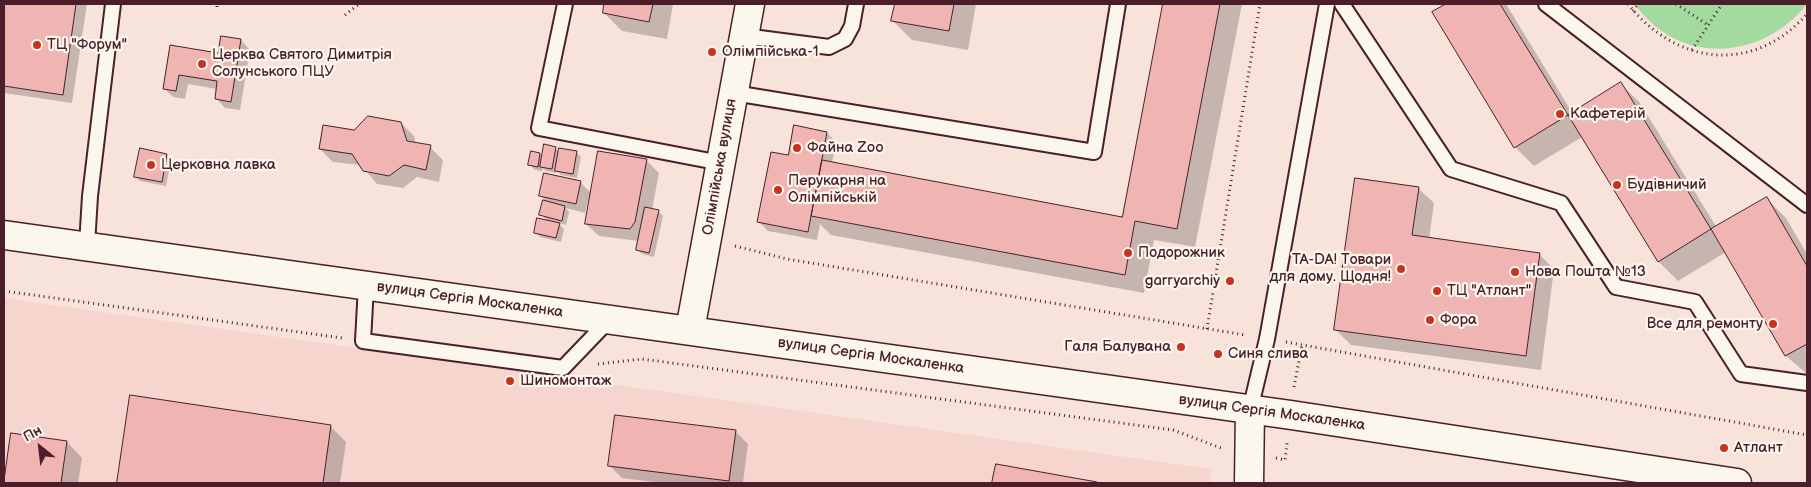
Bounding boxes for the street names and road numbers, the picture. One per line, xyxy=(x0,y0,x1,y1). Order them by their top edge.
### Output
street label: Олімпійська вулиця xyxy=(699,97,741,237)
street label: вулиця Сергія Москаленка xyxy=(376,278,564,322)
street label: вулиця Сергія Москаленка xyxy=(777,334,965,378)
street label: вулиця Сергія Москаленка xyxy=(1178,391,1366,435)

